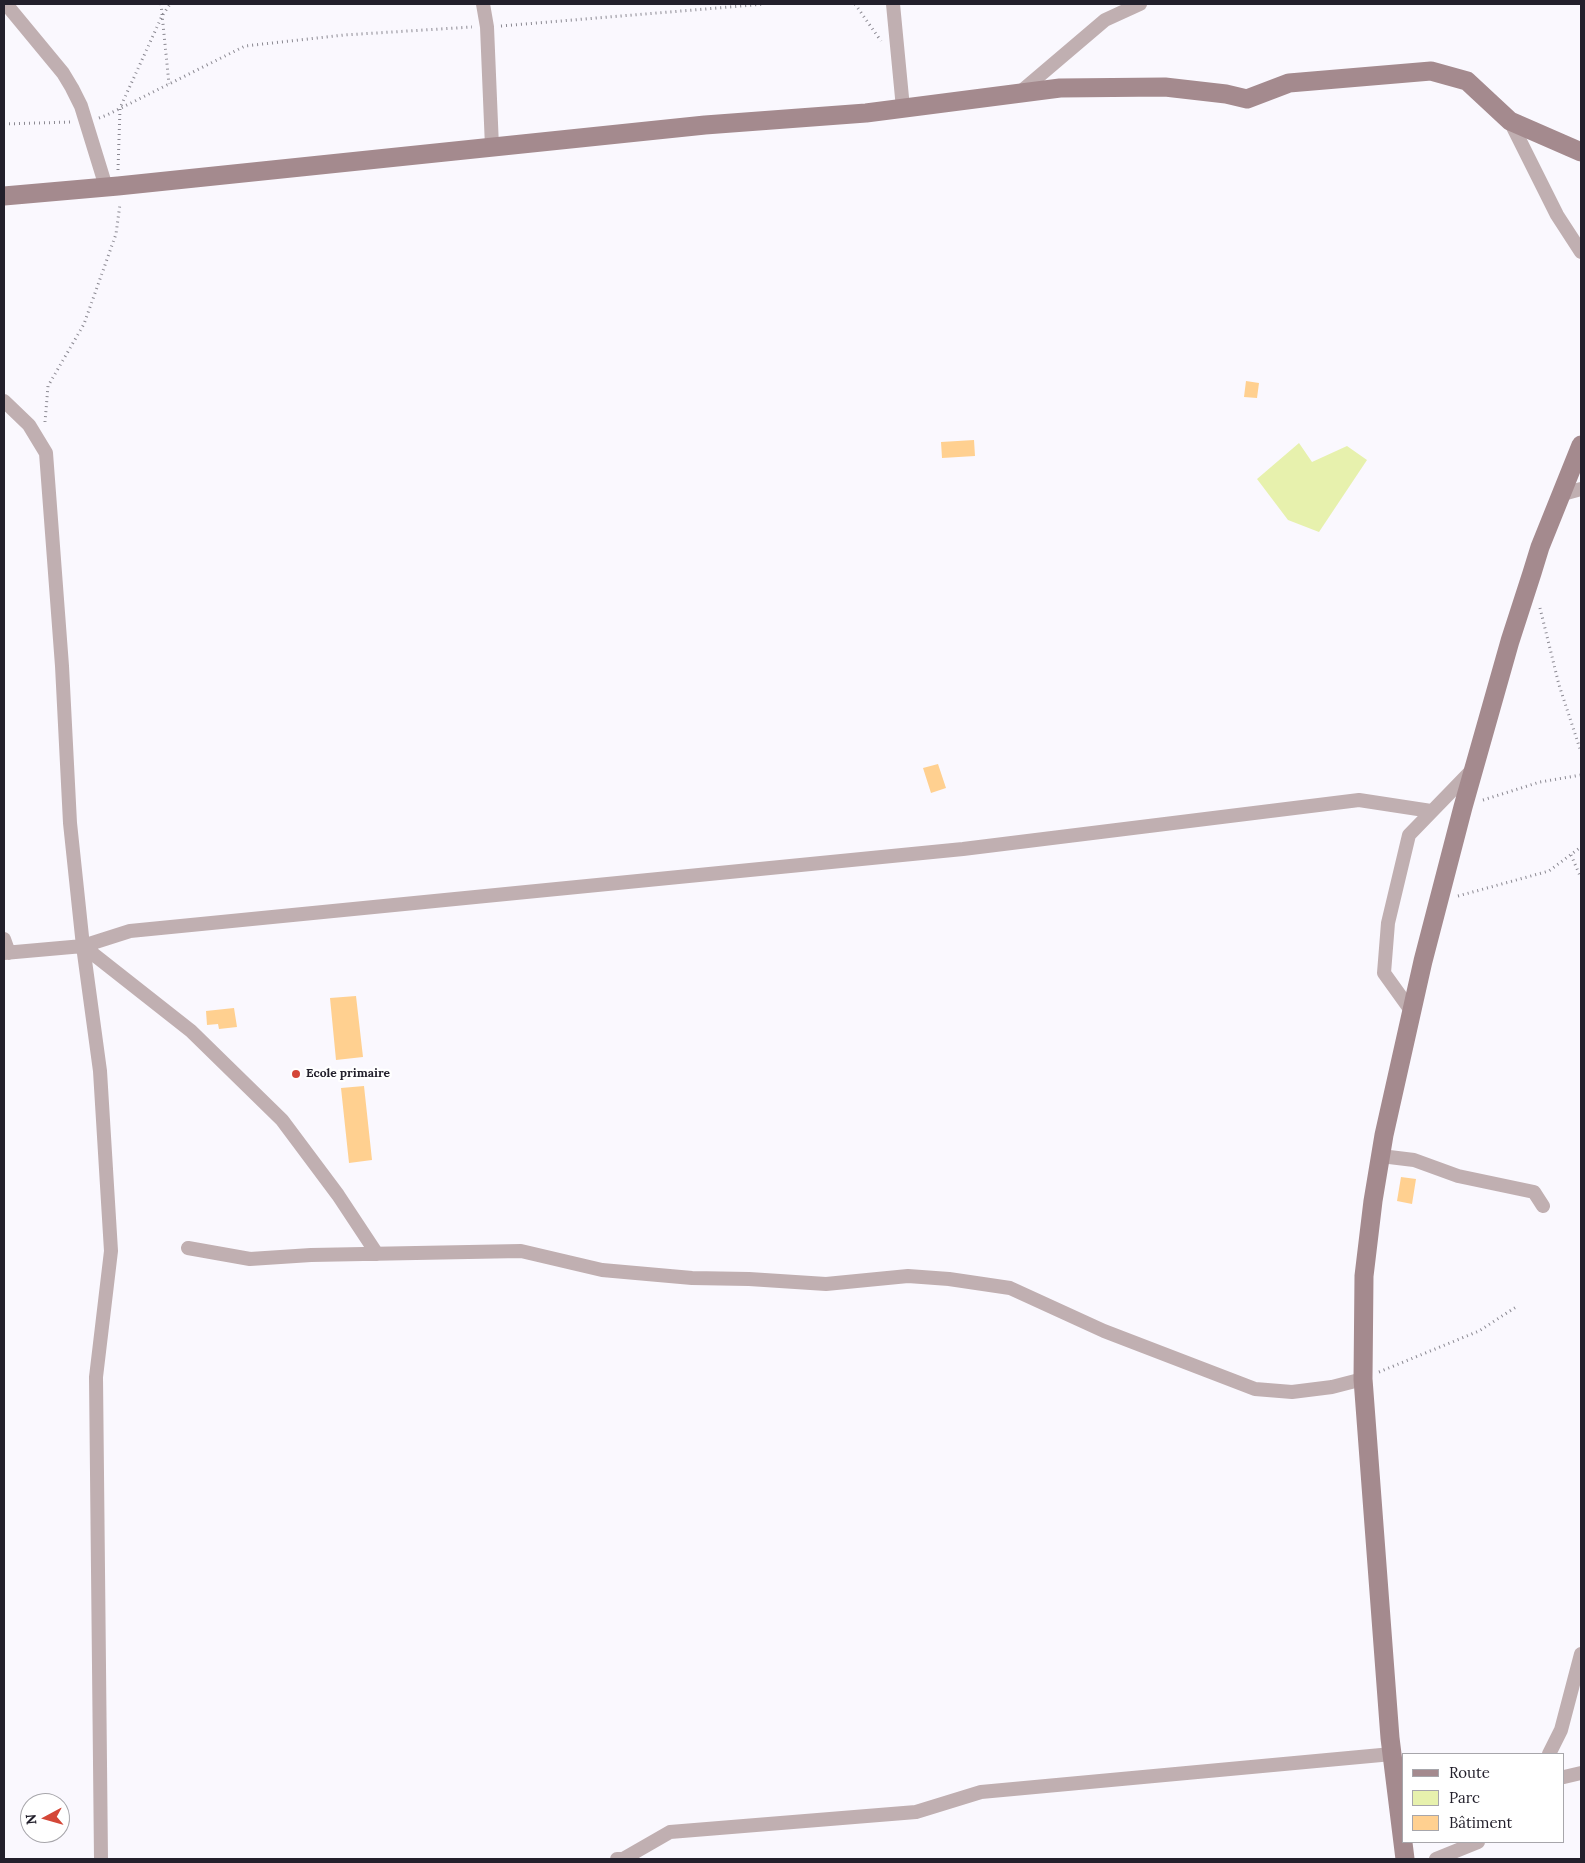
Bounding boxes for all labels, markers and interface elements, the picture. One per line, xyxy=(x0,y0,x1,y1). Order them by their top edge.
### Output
place label: Ecole primaire xyxy=(306,1067,390,1081)
marker: Ecole primaire xyxy=(290,1068,302,1080)
legend xyxy=(1402,1753,1565,1843)
text: Route xyxy=(1449,1763,1490,1782)
text: Parc xyxy=(1449,1788,1480,1807)
north arrow xyxy=(20,1793,70,1843)
text: N xyxy=(22,1813,41,1826)
text: Bâtiment xyxy=(1449,1813,1512,1832)

